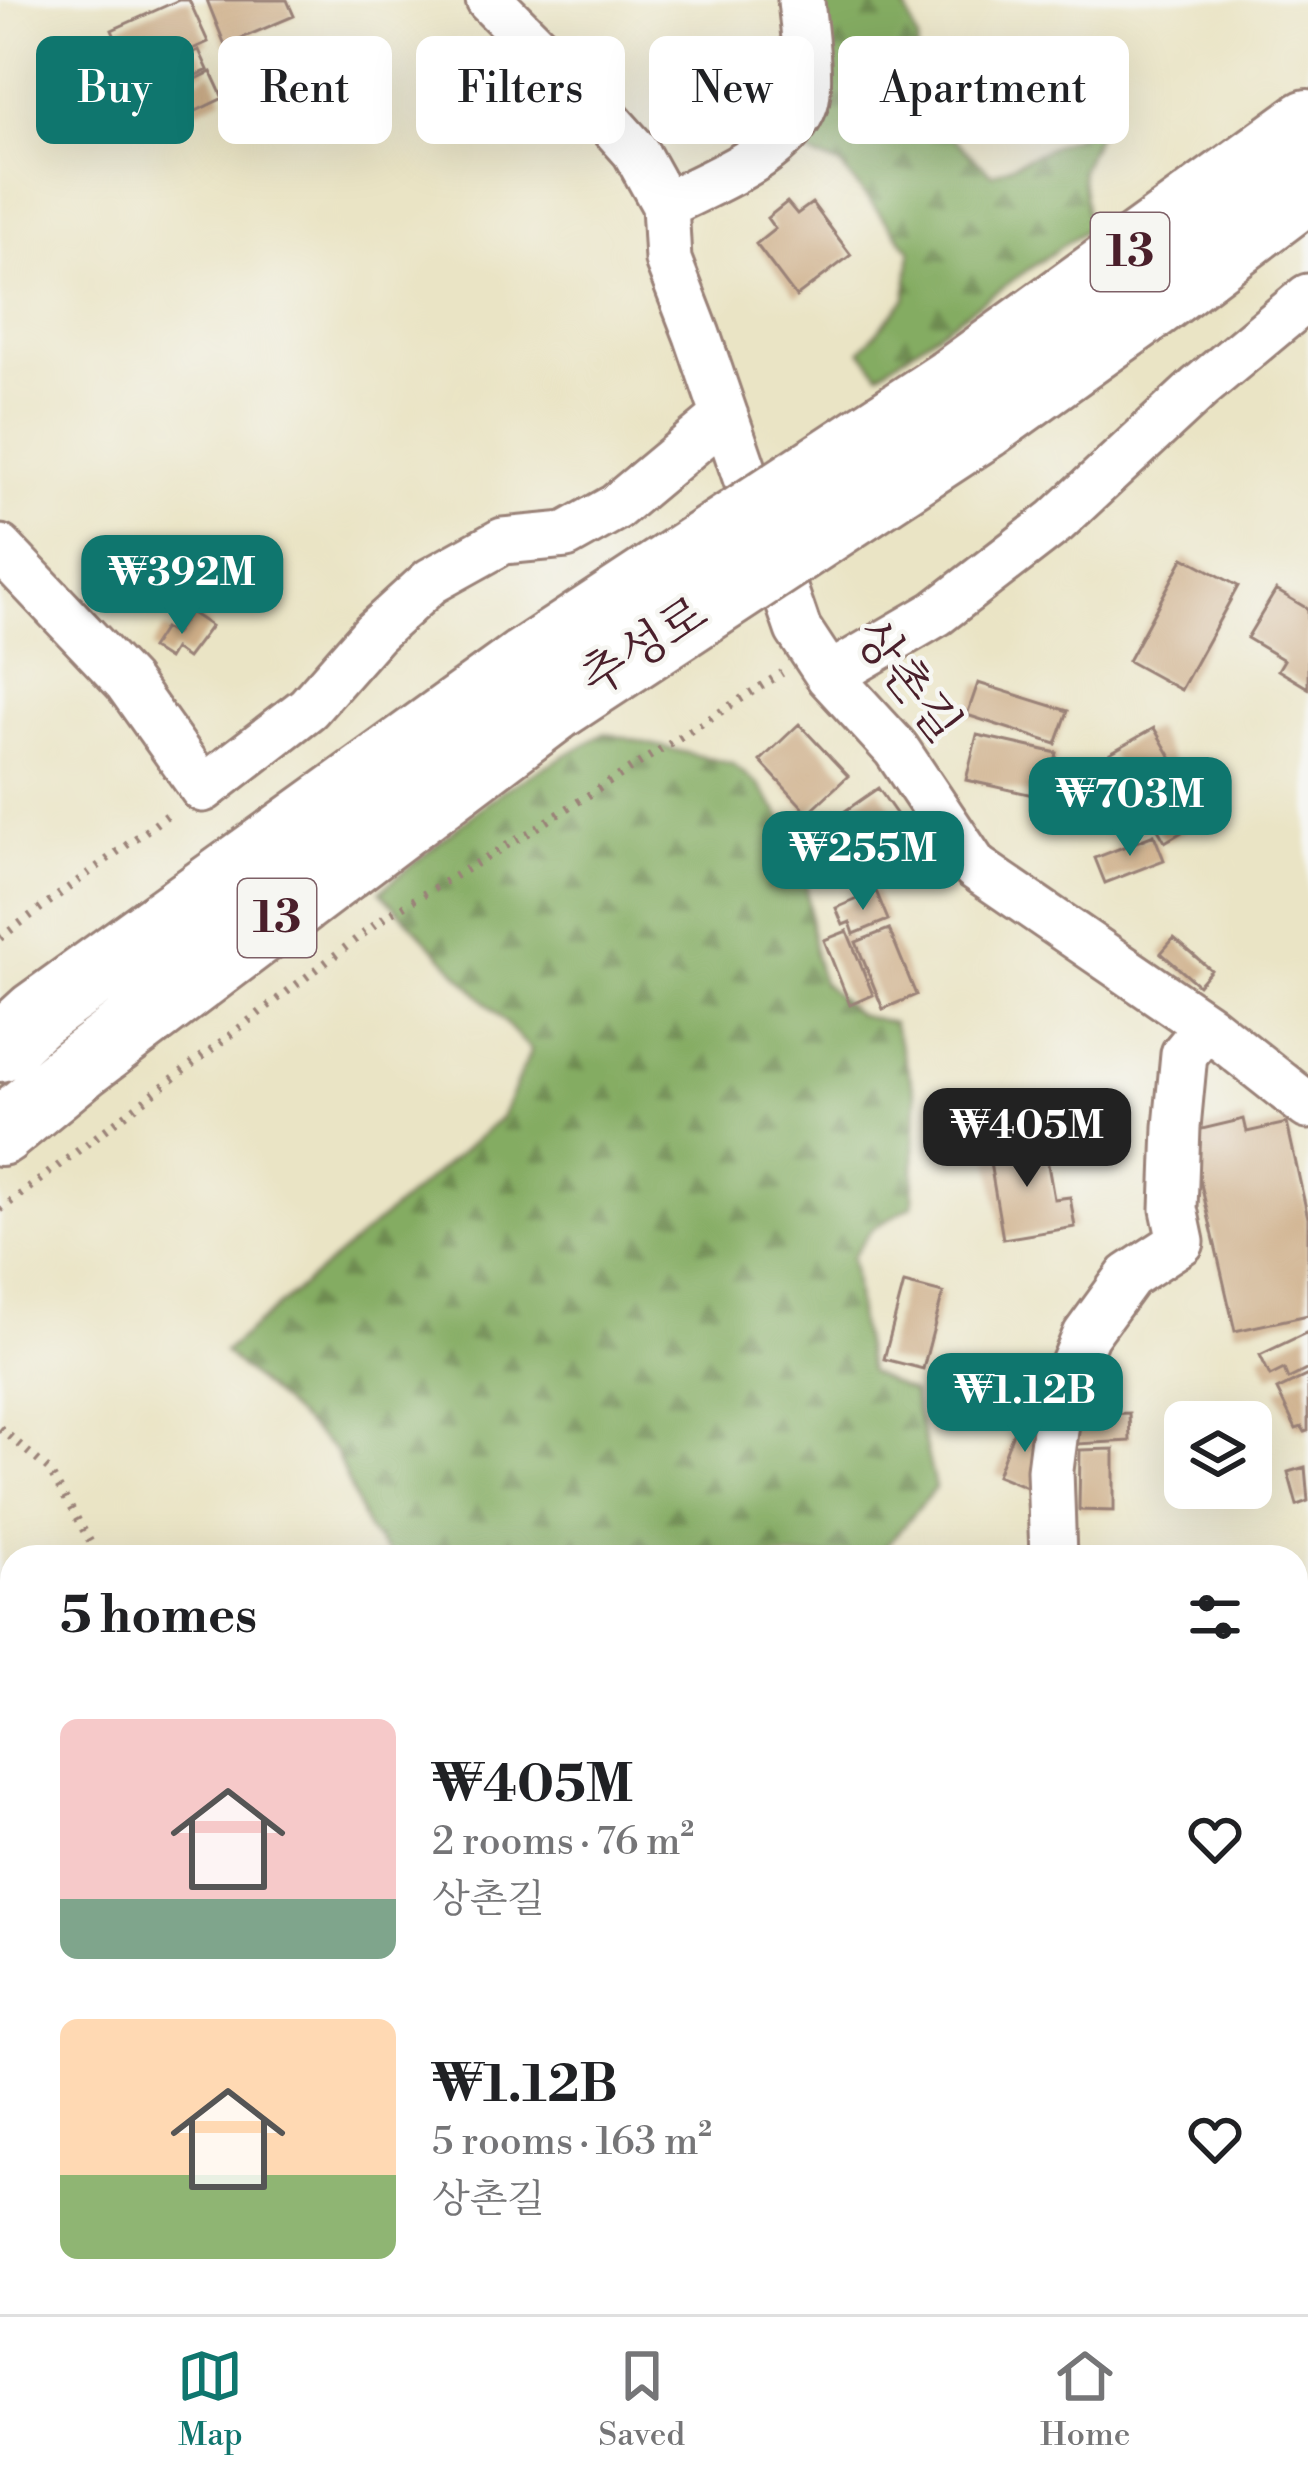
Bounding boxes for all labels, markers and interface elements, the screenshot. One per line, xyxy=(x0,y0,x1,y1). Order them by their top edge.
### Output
chip: Buy xyxy=(36,36,194,144)
chip: Rent xyxy=(218,36,392,144)
chip: Filters xyxy=(416,36,625,144)
chip: New xyxy=(649,36,814,144)
chip: Apartment xyxy=(838,36,1129,144)
road number: 13 xyxy=(1091,213,1169,291)
pin: ₩392M xyxy=(98,535,266,637)
text: ₩392M xyxy=(108,549,256,598)
street label: 추성로 xyxy=(570,585,720,711)
street label: 상촌길 xyxy=(840,609,972,755)
pin: ₩703M xyxy=(1046,757,1214,859)
text: ₩703M xyxy=(1056,771,1204,820)
pin: ₩255M xyxy=(779,811,947,913)
text: ₩255M xyxy=(789,825,937,874)
road number: 13 xyxy=(238,879,316,957)
pin: ₩405M xyxy=(943,1088,1111,1190)
text: ₩405M xyxy=(950,1102,1104,1151)
pin: ₩1.12B xyxy=(927,1353,1123,1455)
text: ₩1.12B xyxy=(954,1367,1096,1416)
map controls xyxy=(1164,1401,1272,1509)
button: layers xyxy=(1164,1401,1272,1509)
icon: filters xyxy=(1182,1584,1248,1650)
text: 5 homes xyxy=(60,1585,257,1649)
text: ₩405M xyxy=(432,1754,633,1818)
icon: home xyxy=(156,1767,300,1911)
icon: heart xyxy=(1182,1806,1248,1872)
text: 2 rooms · 76 m² xyxy=(432,1818,694,1867)
text: 상촌길 xyxy=(432,1876,545,1925)
text: ₩1.12B xyxy=(432,2054,618,2118)
icon: home xyxy=(156,2067,300,2211)
icon: heart xyxy=(1182,2106,1248,2172)
text: 5 rooms · 163 m² xyxy=(432,2118,712,2167)
text: 상촌길 xyxy=(432,2176,545,2225)
tab: Map xyxy=(177,2343,243,2456)
tab: Saved xyxy=(598,2343,685,2456)
tab: Home xyxy=(1040,2343,1131,2456)

